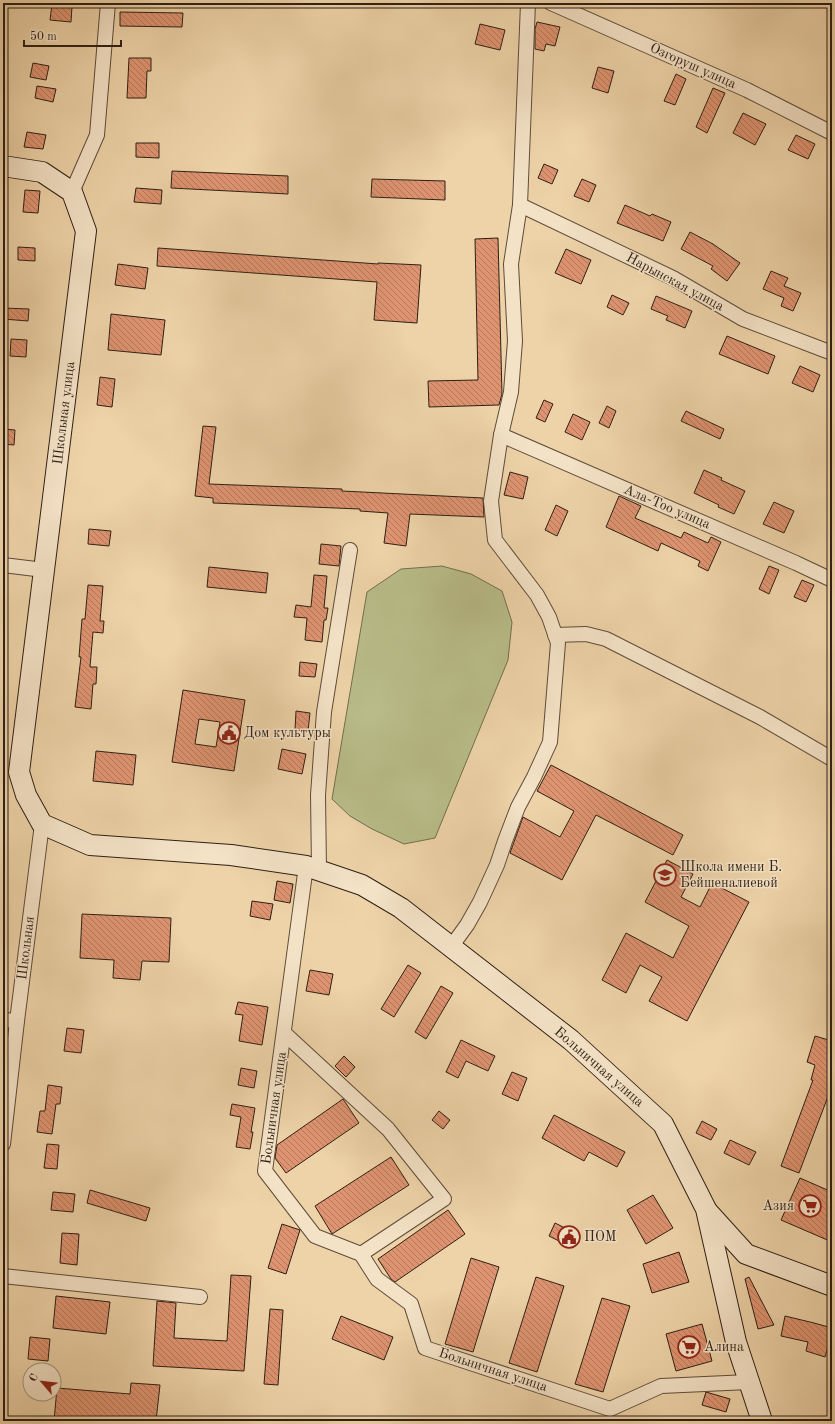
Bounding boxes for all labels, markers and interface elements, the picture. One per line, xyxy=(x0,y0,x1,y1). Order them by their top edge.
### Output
scale bar xyxy=(24,22,121,48)
text: 50 m xyxy=(30,30,57,43)
street label: Озгоруш улица xyxy=(648,41,738,91)
street label: Нарынская улица xyxy=(624,250,726,314)
street label: Школьная улица xyxy=(51,361,77,465)
street label: Ала-Тоо улица xyxy=(622,482,712,532)
public building icon: Дом культуры xyxy=(216,720,242,746)
place label: Дом культуры xyxy=(244,726,331,740)
place label: Школа имени Б. Бейшеналиевой xyxy=(680,860,782,890)
school or university icon: Школа имени Б. Бейшеналиевой xyxy=(652,862,678,888)
street label: Школьная xyxy=(15,915,37,981)
street label: Больничная улица xyxy=(552,1024,646,1110)
street label: Больничная улица xyxy=(259,1051,289,1165)
supermarket icon: Азия xyxy=(797,1193,823,1219)
place label: Азия xyxy=(762,1199,794,1213)
public building icon: ПОМ xyxy=(556,1224,582,1250)
place label: ПОМ xyxy=(584,1230,617,1244)
supermarket icon: Алина xyxy=(676,1334,702,1360)
place label: Алина xyxy=(704,1340,744,1354)
street label: Больничная улица xyxy=(437,1346,549,1394)
north arrow xyxy=(22,1362,62,1402)
text: С xyxy=(28,1372,41,1384)

